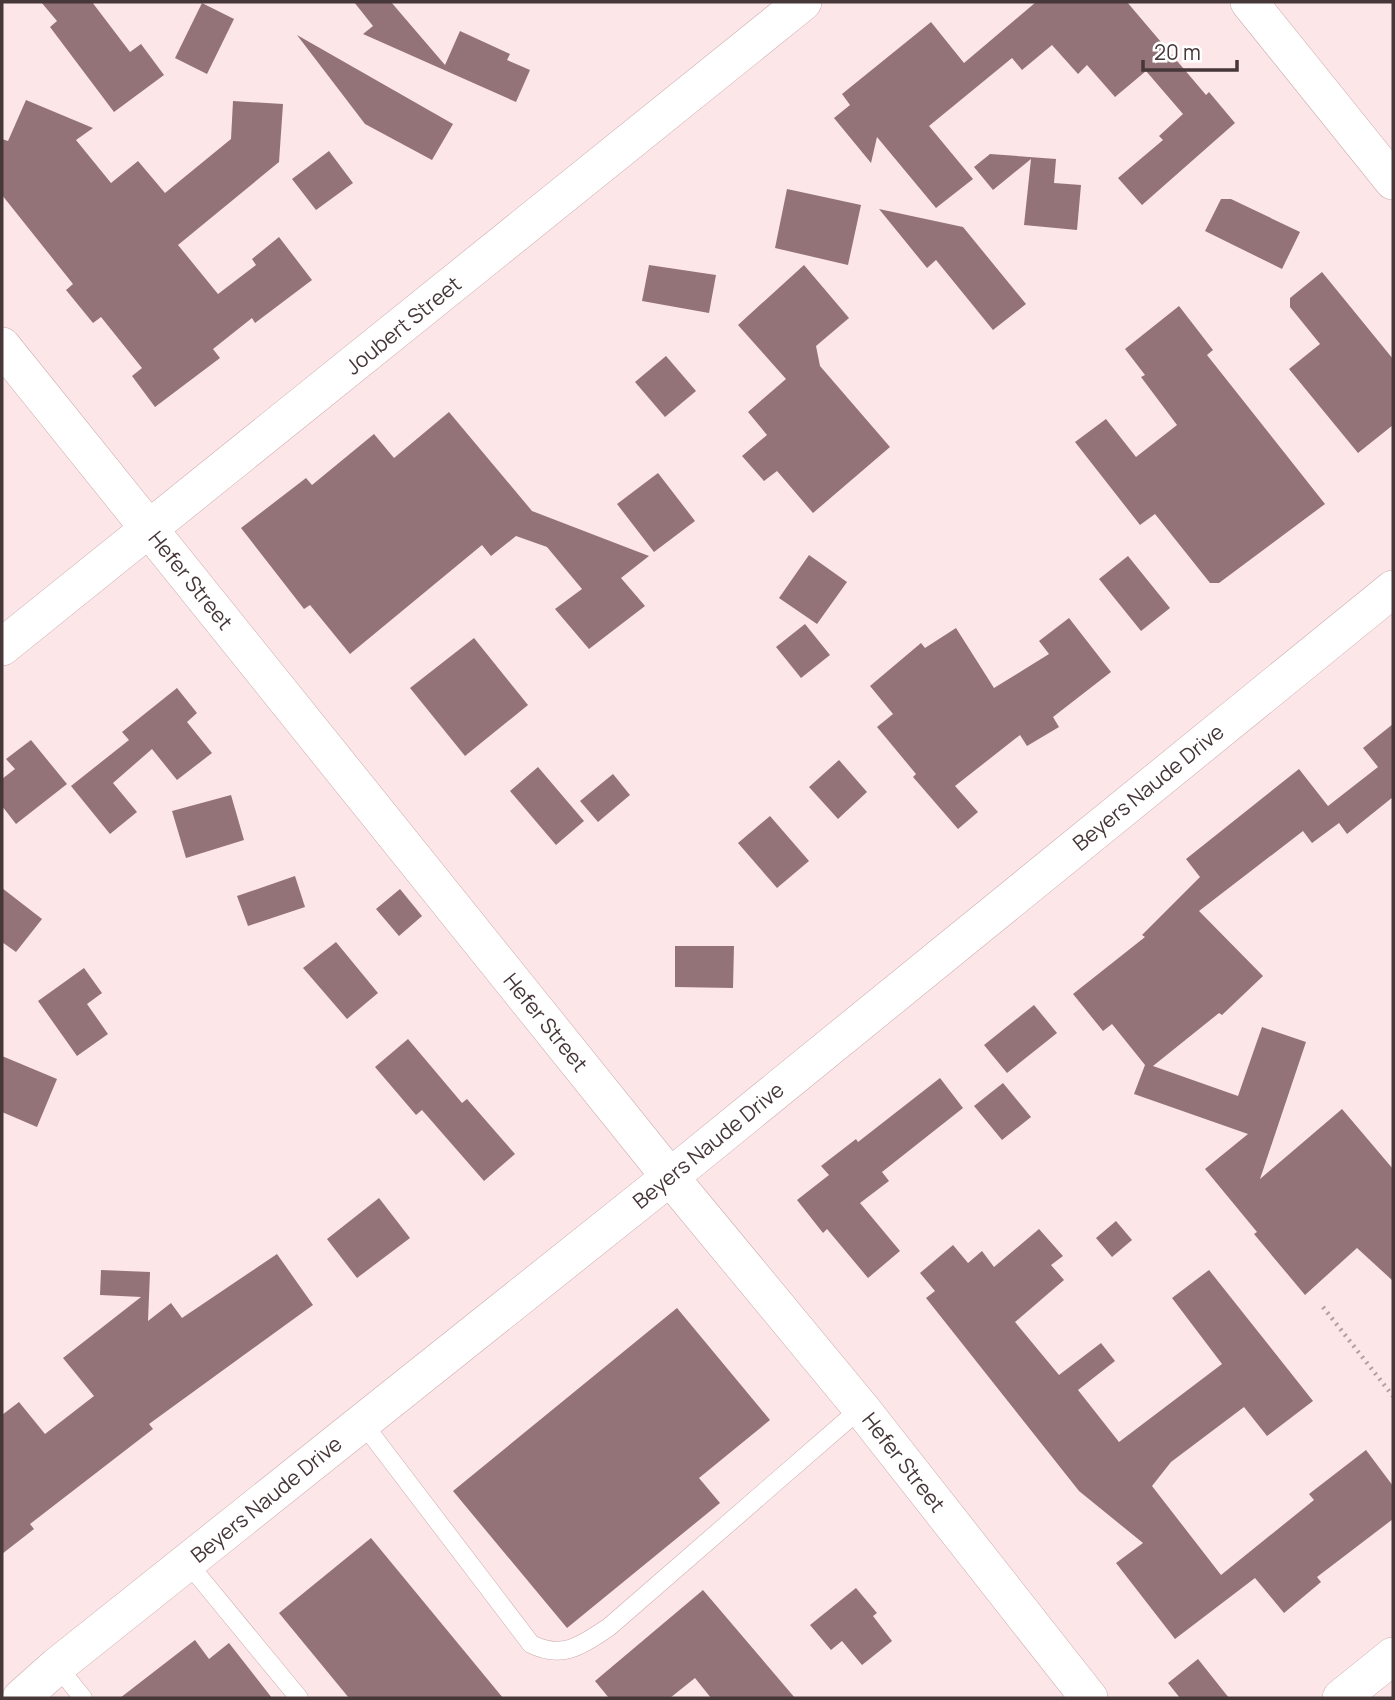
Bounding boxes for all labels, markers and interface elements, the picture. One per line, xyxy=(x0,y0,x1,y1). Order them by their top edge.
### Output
scale bar xyxy=(1143,28,1238,72)
text: 20 m xyxy=(1154,38,1201,66)
street label: Joubert Street xyxy=(339,270,467,380)
street label: Hefer Street xyxy=(143,525,239,635)
street label: Beyers Naude Drive xyxy=(1067,717,1229,857)
street label: Hefer Street xyxy=(498,967,594,1077)
street label: Beyers Naude Drive xyxy=(627,1075,789,1215)
street label: Hefer Street xyxy=(856,1406,952,1518)
street label: Beyers Naude Drive xyxy=(185,1429,347,1569)

